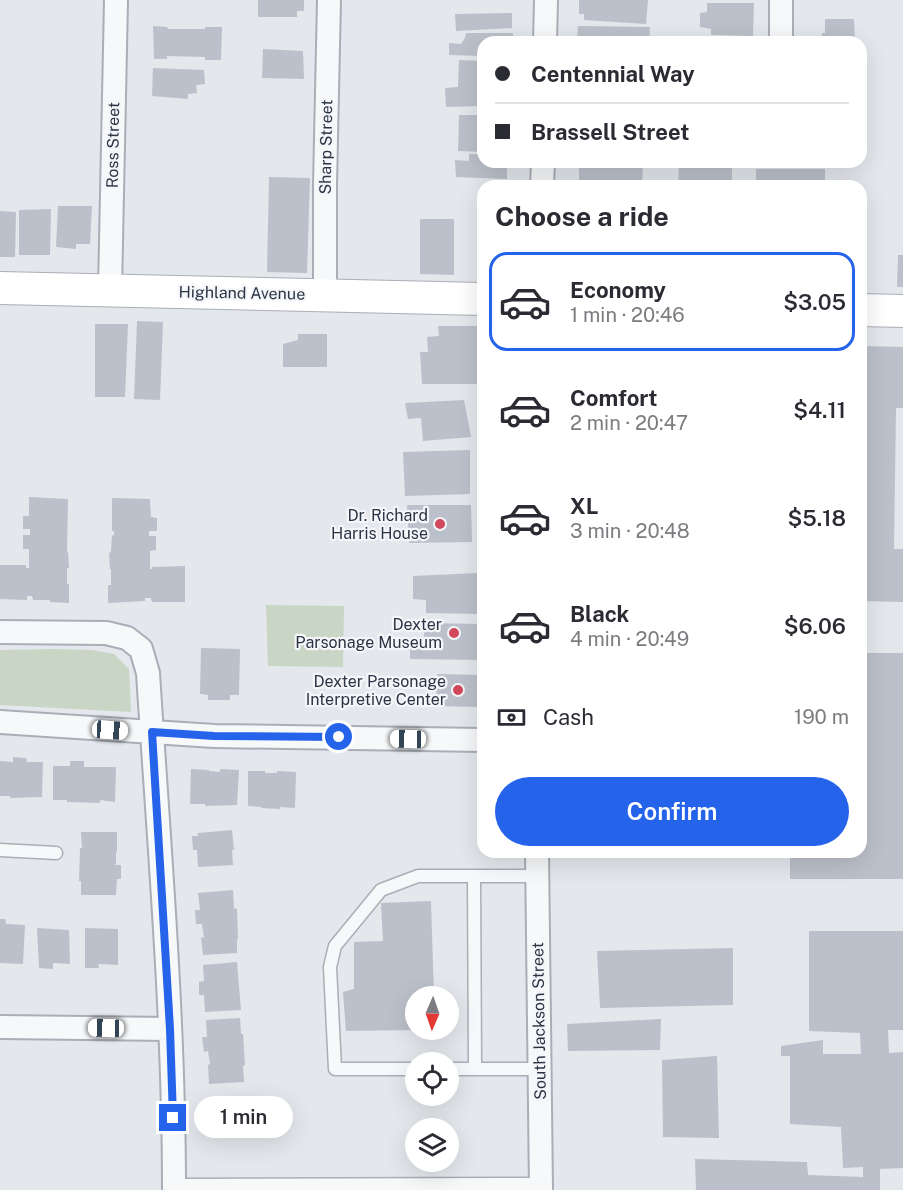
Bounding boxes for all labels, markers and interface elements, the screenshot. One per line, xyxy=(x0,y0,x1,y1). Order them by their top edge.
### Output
text: Centennial Way xyxy=(531,61,695,87)
street label: Sharp Street xyxy=(316,99,336,195)
street label: Ross Street xyxy=(103,102,123,188)
text: Brassell Street xyxy=(531,119,689,145)
text: Choose a ride xyxy=(495,200,669,232)
icon: car xyxy=(498,275,552,329)
text: Economy xyxy=(570,277,666,303)
street label: Highland Avenue xyxy=(179,282,305,304)
text: $3.05 xyxy=(783,289,846,315)
text: 1 min · 20:46 xyxy=(570,303,685,327)
icon: car xyxy=(498,383,552,437)
text: Comfort xyxy=(570,385,657,411)
text: $4.11 xyxy=(793,397,846,423)
text: 2 min · 20:47 xyxy=(570,411,688,435)
icon: car xyxy=(498,491,552,545)
text: XL xyxy=(570,493,598,519)
text: $5.18 xyxy=(788,505,846,531)
place label: Dr. Richard Harris House xyxy=(331,506,428,543)
marker: Dr. Richard Harris House xyxy=(433,517,447,531)
text: 3 min · 20:48 xyxy=(570,519,690,543)
icon: car xyxy=(498,599,552,653)
text: Black xyxy=(570,601,629,627)
text: $6.06 xyxy=(784,613,846,639)
place label: Dexter Parsonage Museum xyxy=(295,615,442,652)
marker: Dexter Parsonage Museum xyxy=(447,626,461,640)
text: 4 min · 20:49 xyxy=(570,627,689,651)
place label: Dexter Parsonage Interpretive Center xyxy=(306,672,446,709)
marker: Dexter Parsonage Interpretive Center xyxy=(451,683,465,697)
icon: cash xyxy=(495,701,528,734)
text: Cash xyxy=(543,704,594,730)
text: 190 m xyxy=(794,705,849,729)
car xyxy=(91,720,129,740)
route start xyxy=(325,723,352,750)
car xyxy=(390,730,426,748)
button: Confirm xyxy=(495,777,849,846)
street label: South Jackson Street xyxy=(528,942,550,1100)
north arrow xyxy=(405,986,459,1040)
map controls xyxy=(405,986,459,1172)
car xyxy=(88,1019,124,1037)
button: locate xyxy=(405,1052,459,1106)
callout: 1 min xyxy=(194,1097,293,1139)
route end xyxy=(159,1104,186,1131)
text: 1 min xyxy=(220,1105,267,1129)
button: layers xyxy=(405,1118,459,1172)

